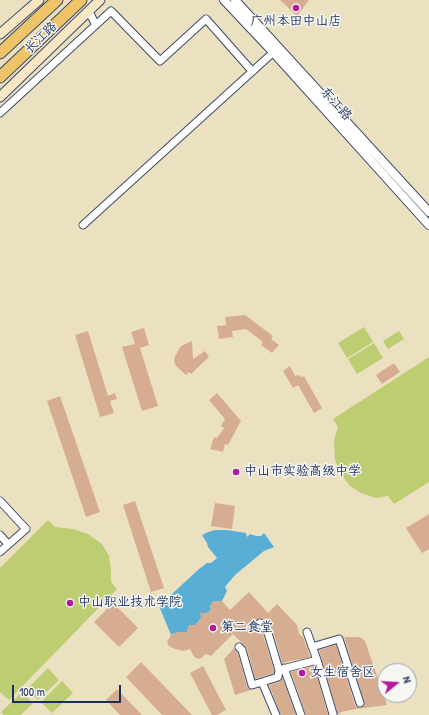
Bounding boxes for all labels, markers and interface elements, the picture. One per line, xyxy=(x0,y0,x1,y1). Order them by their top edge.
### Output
marker: 广州本田中山店 xyxy=(291,3,301,13)
place label: 广州本田中山店 xyxy=(251,14,341,30)
street label: 长江路 xyxy=(22,19,60,57)
street label: 东江路 xyxy=(317,84,355,124)
place label: 中山市实验高级中学 xyxy=(244,464,361,480)
marker: 中山市实验高级中学 xyxy=(231,467,241,477)
place label: 中山职业技术学院 xyxy=(78,595,182,611)
marker: 中山职业技术学院 xyxy=(65,598,75,608)
place label: 第二食堂 xyxy=(221,620,273,636)
marker: 第二食堂 xyxy=(208,623,218,633)
north arrow xyxy=(377,663,417,703)
place label: 女生宿舍区 xyxy=(310,665,375,681)
marker: 女生宿舍区 xyxy=(297,668,307,678)
text: N xyxy=(400,675,415,685)
scale bar xyxy=(14,677,123,703)
text: 100 m xyxy=(19,683,45,700)

